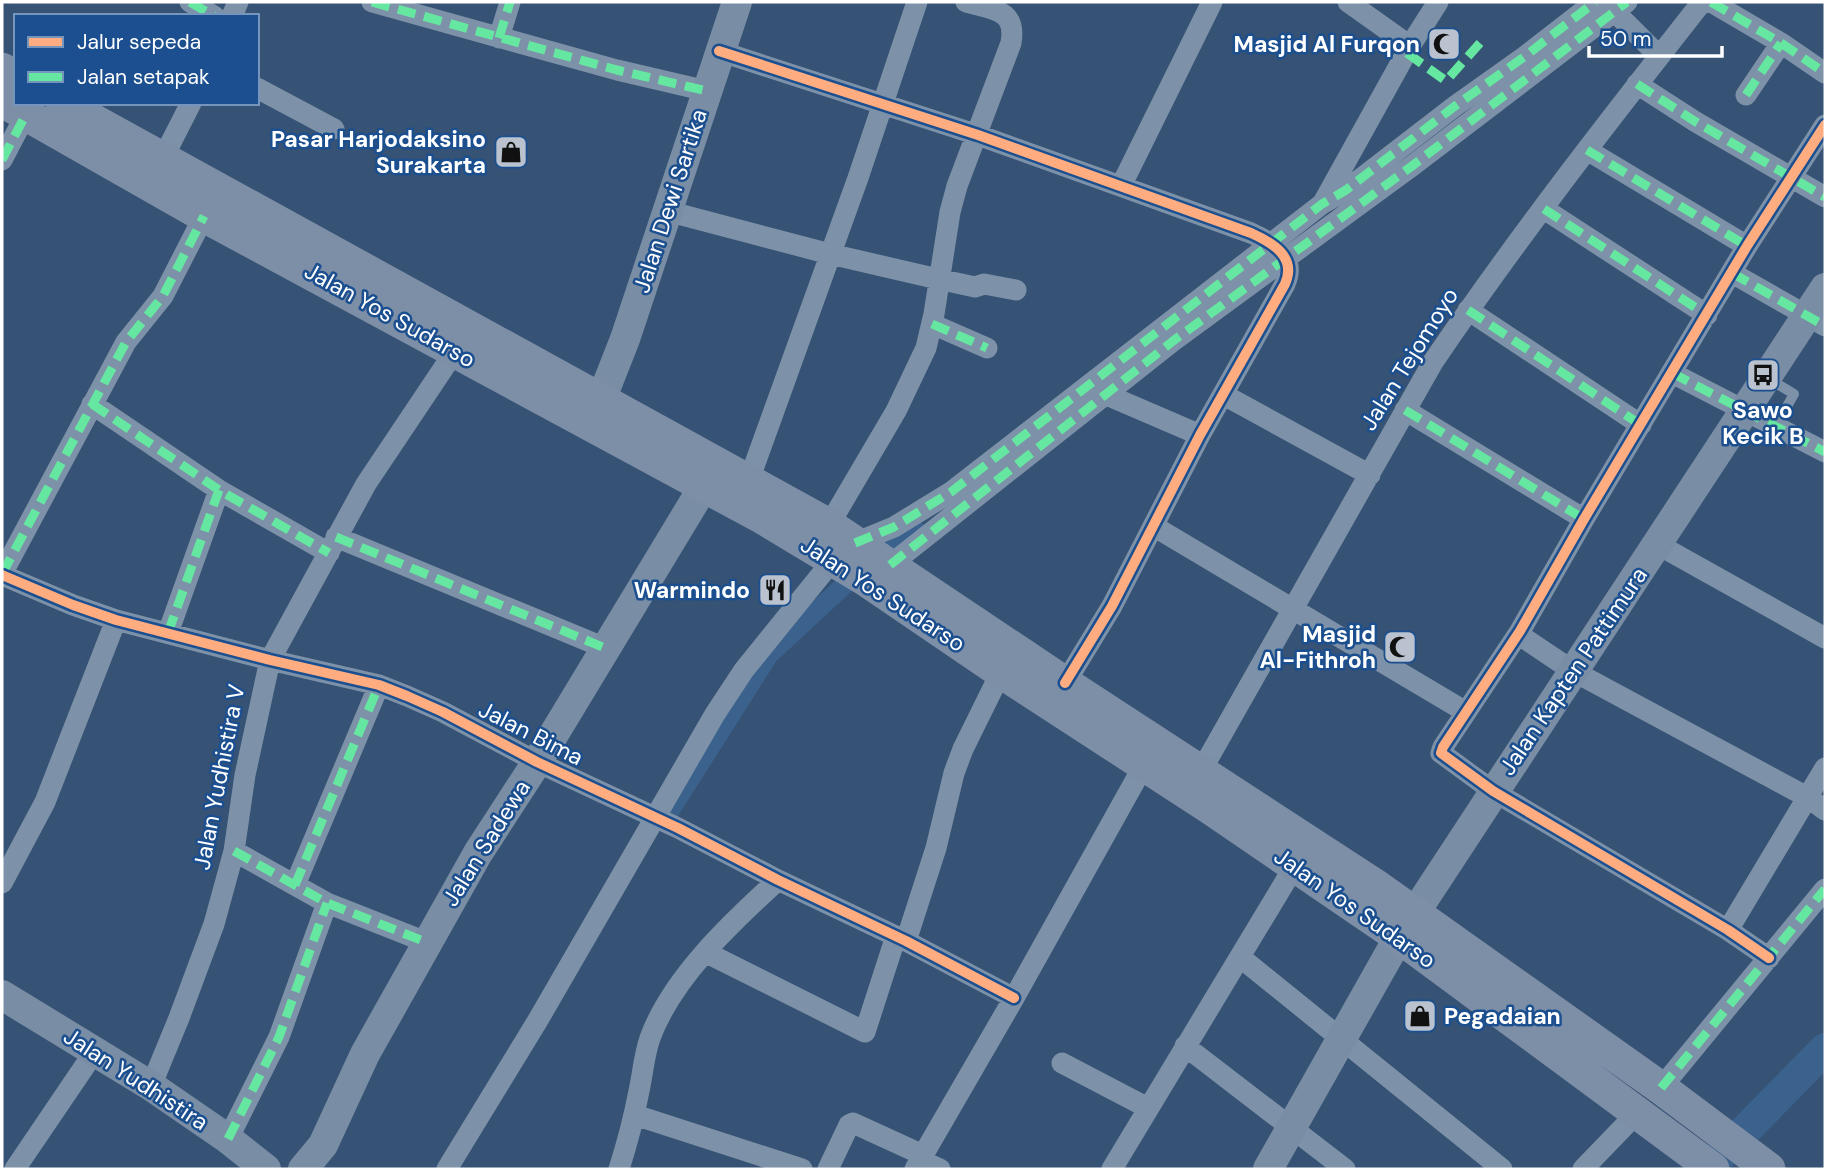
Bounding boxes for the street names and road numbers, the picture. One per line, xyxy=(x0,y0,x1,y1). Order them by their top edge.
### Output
street label: Jalan Dewi Sartika xyxy=(626,105,714,297)
street label: Jalan Yos Sudarso xyxy=(299,256,481,374)
street label: Jalan Tejomoyo xyxy=(1353,282,1465,436)
street label: Jalan Yos Sudarso xyxy=(795,529,971,659)
street label: Jalan Kapten Pattimura xyxy=(1492,561,1654,781)
street label: Jalan Yudhistira V xyxy=(186,682,252,872)
street label: Jalan Bima xyxy=(474,694,588,772)
street label: Jalan Sadewa xyxy=(435,774,537,912)
street label: Jalan Yos Sudarso xyxy=(1268,841,1442,975)
street label: Jalan Yudhistira xyxy=(58,1021,214,1137)

